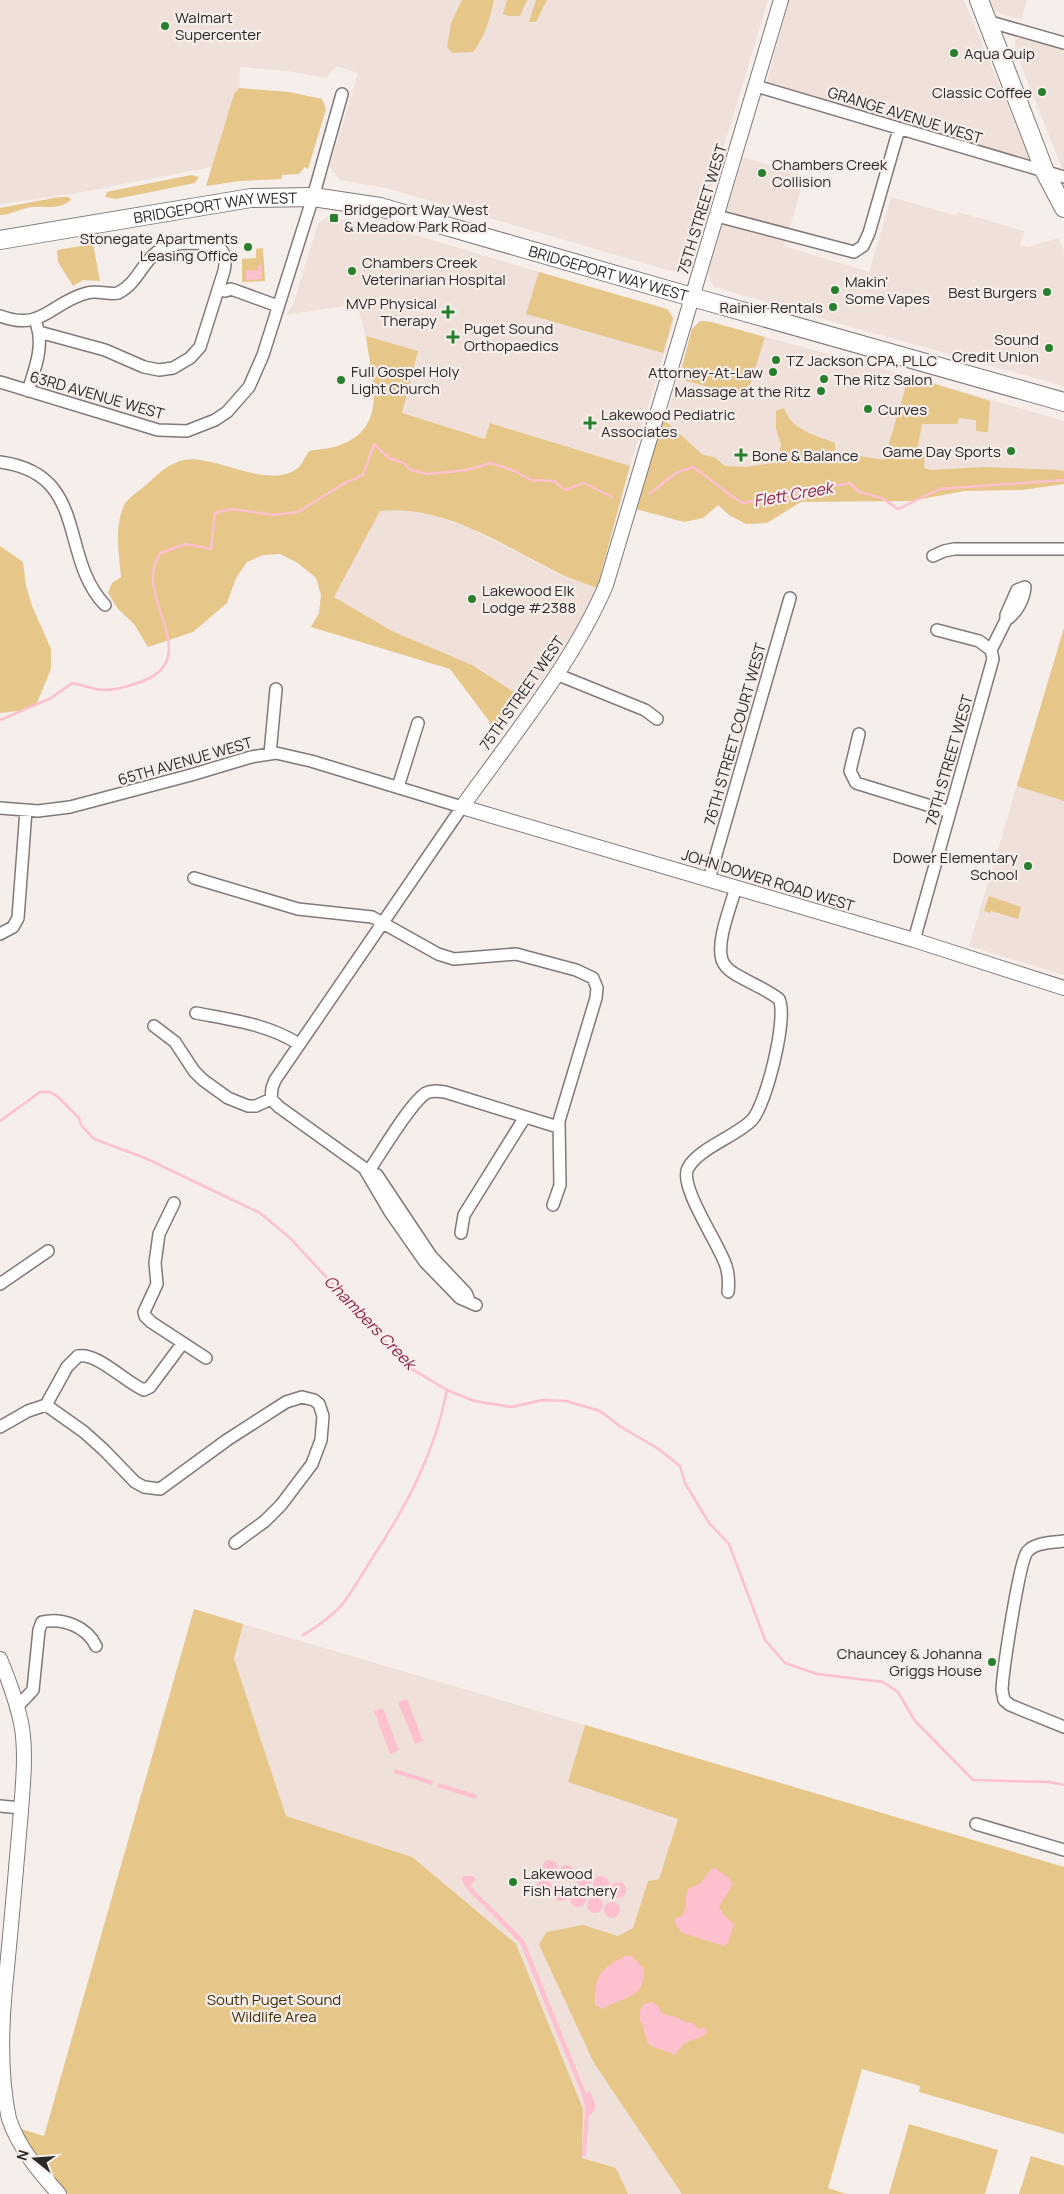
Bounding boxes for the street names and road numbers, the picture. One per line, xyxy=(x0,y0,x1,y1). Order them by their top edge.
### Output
street label: GRANGE AVENUE WEST xyxy=(825,81,985,149)
street label: 75TH STREET WEST xyxy=(672,141,732,277)
street label: BRIDGEPORT WAY WEST xyxy=(132,187,297,228)
street label: BRIDGEPORT WAY WEST xyxy=(526,240,691,306)
street label: 63RD AVENUE WEST xyxy=(27,366,167,424)
street label: 75TH STREET WEST xyxy=(475,632,569,754)
street label: 76TH STREET COURT WEST xyxy=(699,640,771,828)
street label: 78TH STREET WEST xyxy=(920,692,978,828)
street label: 65TH AVENUE WEST xyxy=(115,732,255,790)
street label: JOHN DOWER ROAD WEST xyxy=(679,844,857,916)

